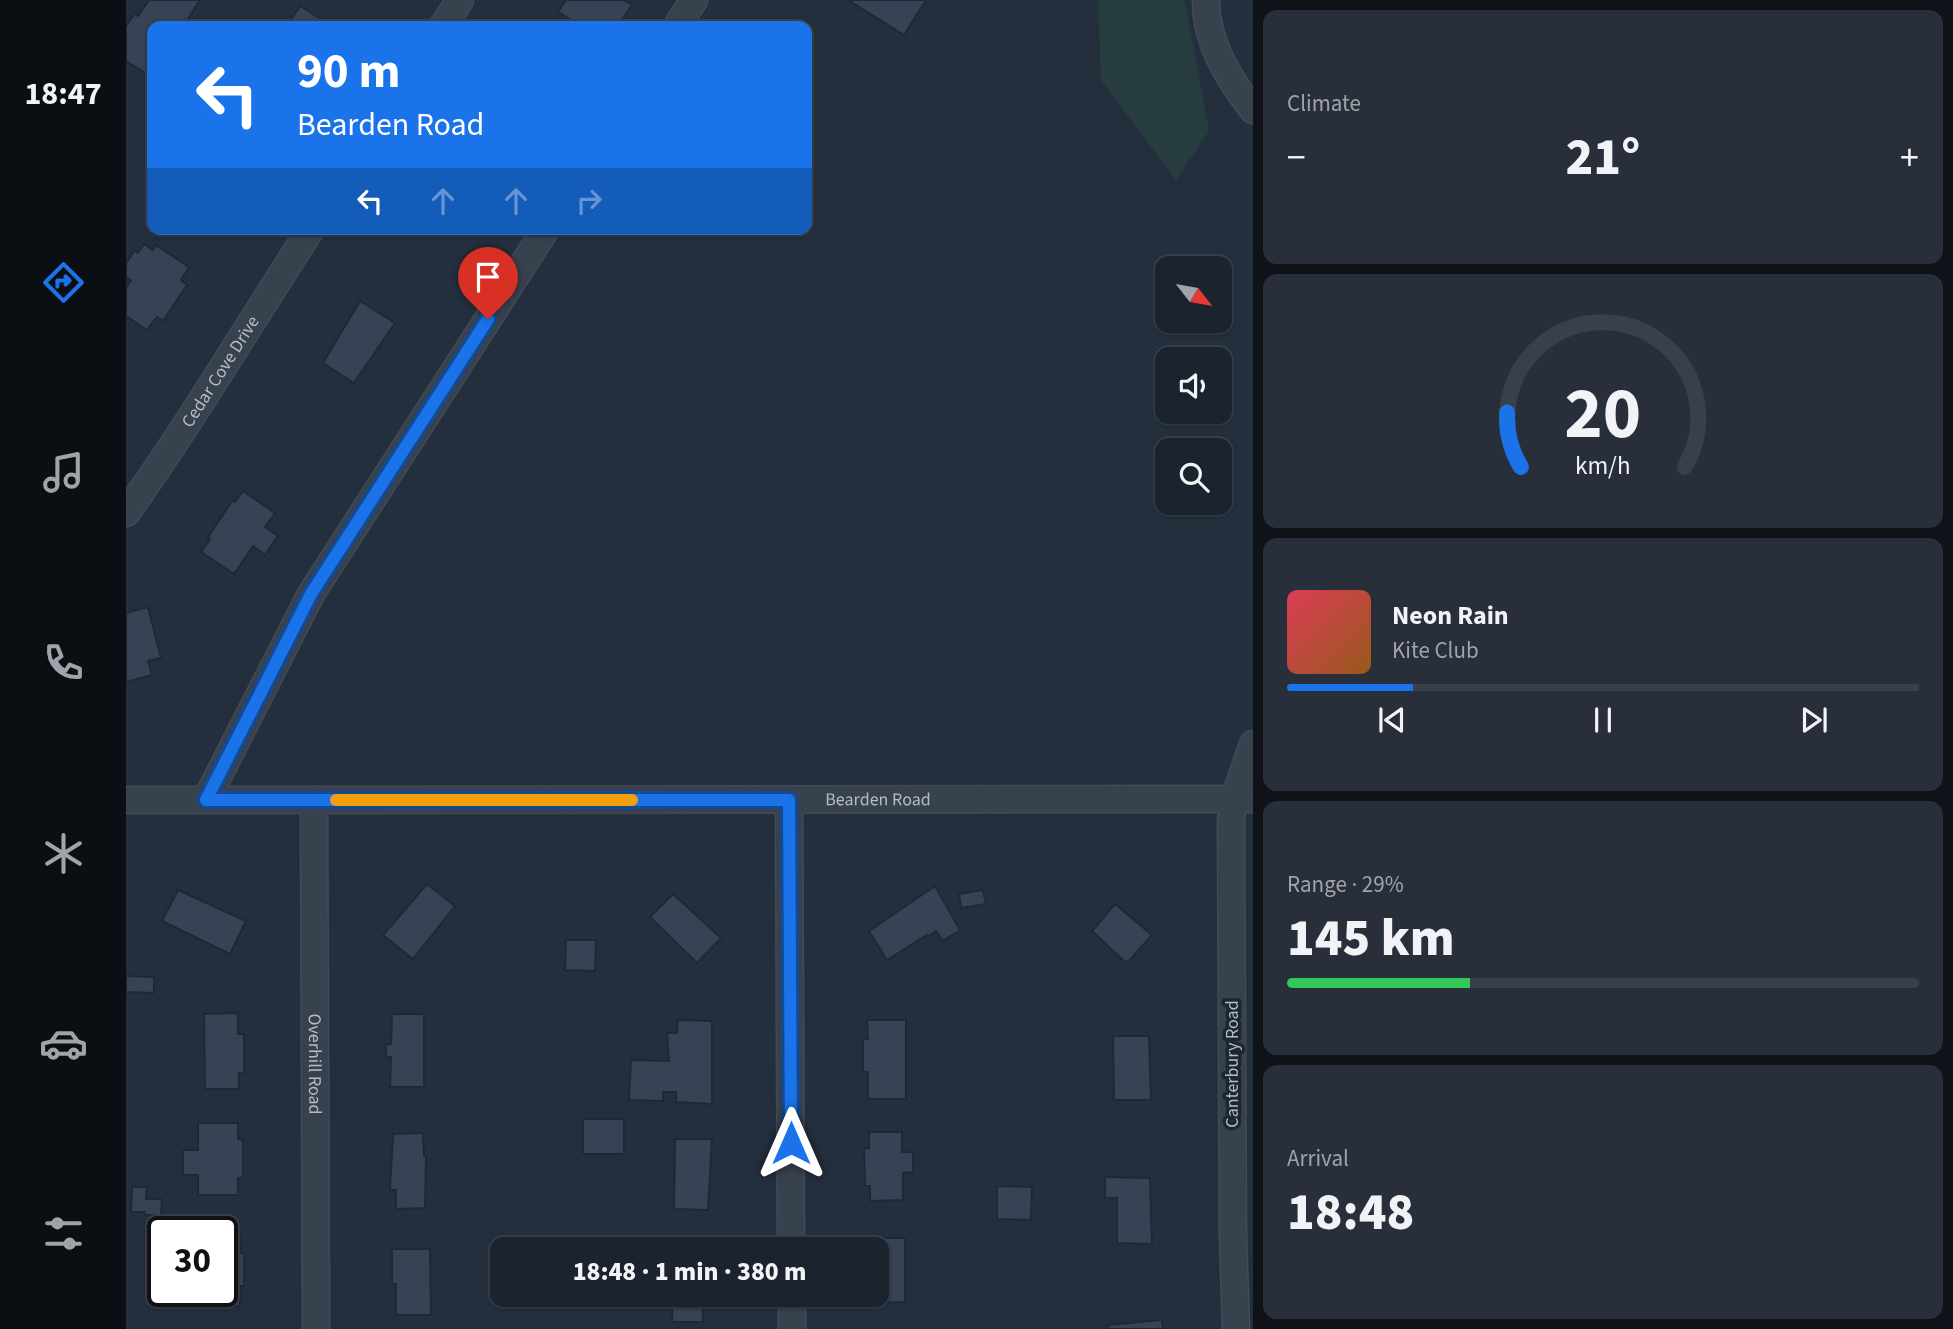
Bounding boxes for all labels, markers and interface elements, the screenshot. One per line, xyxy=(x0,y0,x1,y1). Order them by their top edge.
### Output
text: 90 m xyxy=(297,37,401,107)
icon: left xyxy=(182,49,273,140)
text: 18:47 xyxy=(24,71,102,117)
text: Climate xyxy=(1287,87,1361,120)
text: Bearden Road xyxy=(297,102,484,148)
text: 21° xyxy=(1566,121,1640,195)
text: − xyxy=(1287,131,1306,185)
text: + xyxy=(1900,131,1919,185)
icon: left xyxy=(351,182,389,220)
icon: ahead xyxy=(424,182,462,220)
icon: ahead xyxy=(497,182,535,220)
icon: right xyxy=(570,182,608,220)
pin xyxy=(458,247,518,319)
north arrow xyxy=(1155,256,1232,332)
map controls xyxy=(1155,256,1232,515)
icon: directions xyxy=(39,258,88,307)
icon: arrive xyxy=(469,258,507,296)
street label: Cedar Cove Drive xyxy=(176,311,266,433)
button: sound xyxy=(1155,347,1232,424)
text: 20 xyxy=(1565,362,1641,466)
button: search xyxy=(1155,438,1232,515)
text: km/h xyxy=(1575,447,1631,483)
icon: music xyxy=(39,448,88,497)
text: Neon Rain xyxy=(1392,597,1509,634)
text: Kite Club xyxy=(1392,634,1479,667)
icon: phone xyxy=(39,638,88,687)
icon: previous xyxy=(1373,701,1411,739)
icon: pause xyxy=(1584,701,1622,739)
icon: next xyxy=(1795,701,1833,739)
street label: Bearden Road xyxy=(825,787,931,812)
icon: climate xyxy=(39,829,88,878)
text: Range · 29% xyxy=(1287,868,1404,901)
text: 145 km xyxy=(1287,902,1455,976)
street label: Canterbury Road xyxy=(1220,1000,1245,1128)
street label: Overhill Road xyxy=(302,1013,327,1115)
icon: car xyxy=(39,1019,88,1068)
position arrow xyxy=(754,1106,828,1180)
text: Arrival xyxy=(1287,1142,1349,1175)
text: 18:48 xyxy=(1287,1176,1414,1250)
icon: filters xyxy=(39,1209,88,1258)
speed limit sign: 30 xyxy=(147,1216,238,1307)
text: 18:48 · 1 min · 380 m xyxy=(573,1253,806,1290)

